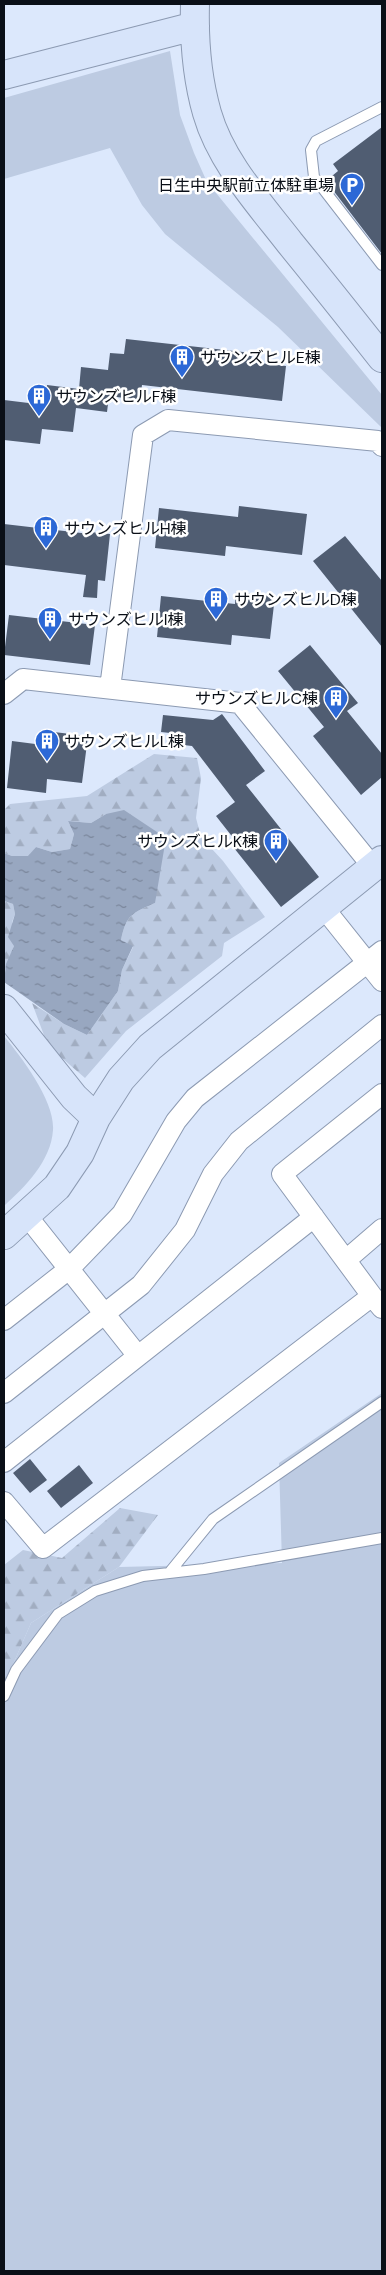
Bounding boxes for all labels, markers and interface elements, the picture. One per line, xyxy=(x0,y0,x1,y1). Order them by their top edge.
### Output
parking icon: 日生中央駅前立体駐車場 xyxy=(339,172,365,206)
place label: 日生中央駅前立体駐車場 xyxy=(158,175,334,196)
building icon: サウンズヒルE棟 xyxy=(169,344,195,378)
place label: サウンズヒルE棟 xyxy=(200,347,321,368)
building icon: サウンズヒルF棟 xyxy=(26,383,52,417)
place label: サウンズヒルF棟 xyxy=(56,386,176,407)
building icon: サウンズヒルH棟 xyxy=(33,515,59,549)
place label: サウンズヒルH棟 xyxy=(64,518,187,539)
building icon: サウンズヒルD棟 xyxy=(203,586,229,620)
place label: サウンズヒルD棟 xyxy=(234,589,357,610)
building icon: サウンズヒルI棟 xyxy=(37,606,63,640)
place label: サウンズヒルI棟 xyxy=(68,609,183,630)
building icon: サウンズヒルC棟 xyxy=(323,685,349,719)
place label: サウンズヒルC棟 xyxy=(195,688,318,709)
building icon: サウンズヒルL棟 xyxy=(34,728,60,762)
place label: サウンズヒルL棟 xyxy=(64,731,184,752)
building icon: サウンズヒルK棟 xyxy=(263,828,289,862)
place label: サウンズヒルK棟 xyxy=(137,831,258,852)

